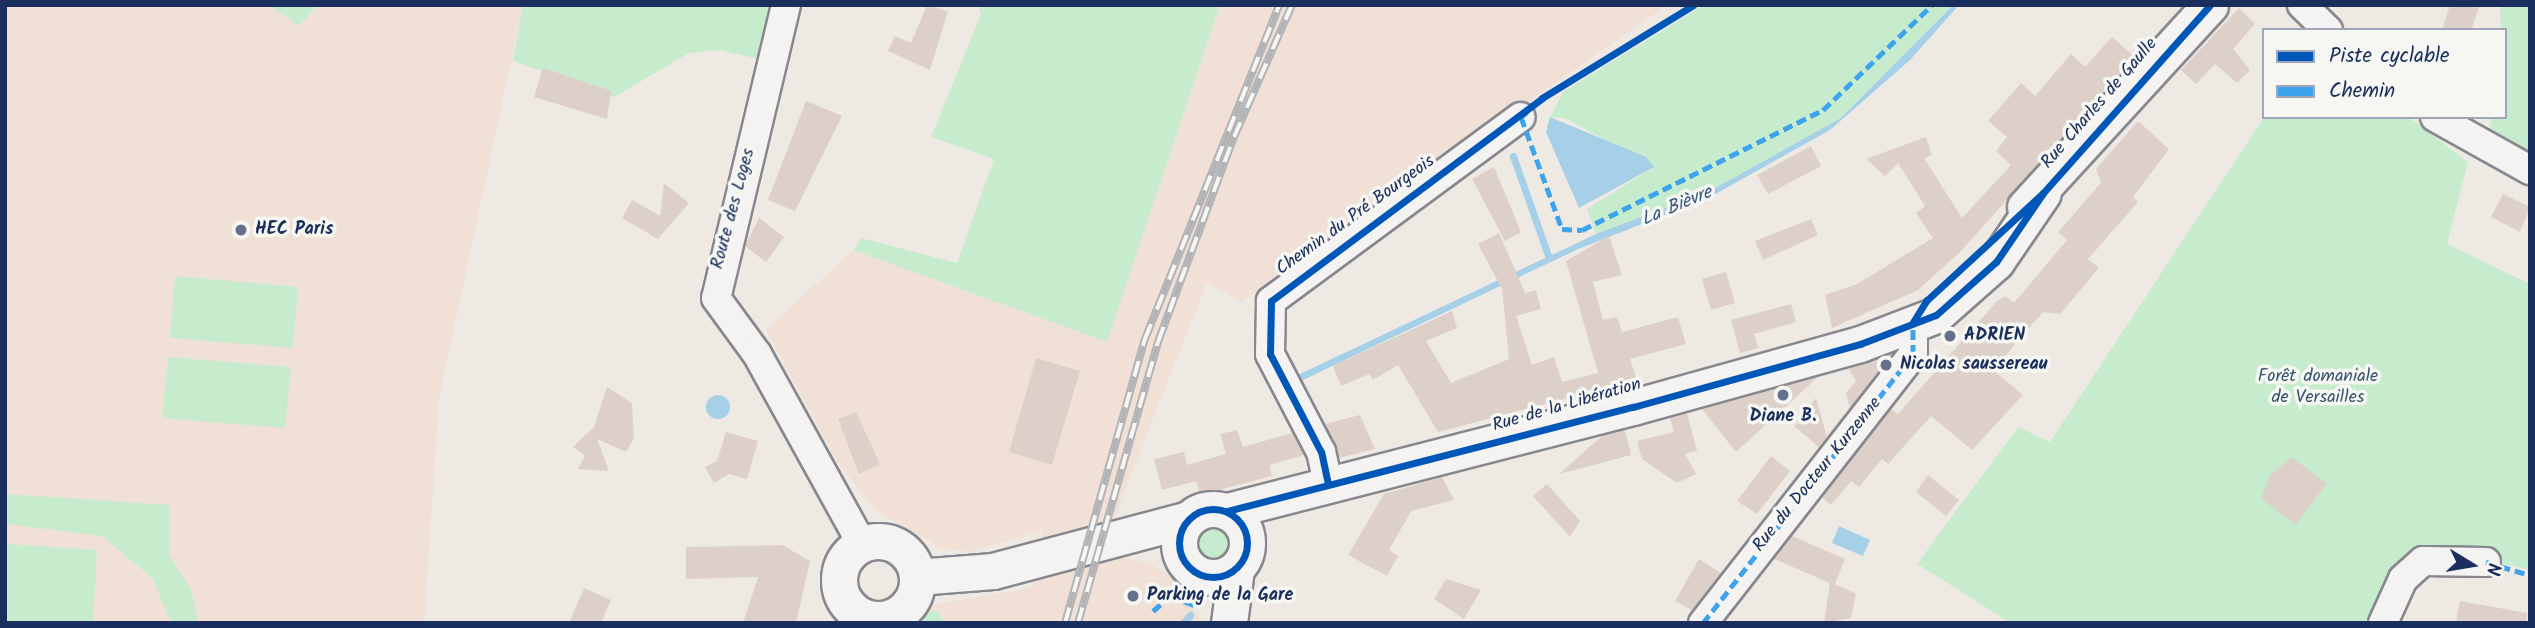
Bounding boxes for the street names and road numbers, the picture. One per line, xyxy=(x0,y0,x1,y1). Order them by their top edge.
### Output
street label: Rue Charles de Gaulle xyxy=(2037,34,2163,174)
street label: Route des Loges xyxy=(708,146,760,272)
street label: Chemin du Pré Bourgeois xyxy=(1273,151,1439,281)
street label: Rue de la Libération xyxy=(1490,374,1644,438)
street label: Rue du Docteur Kurzenne xyxy=(1749,393,1887,557)

